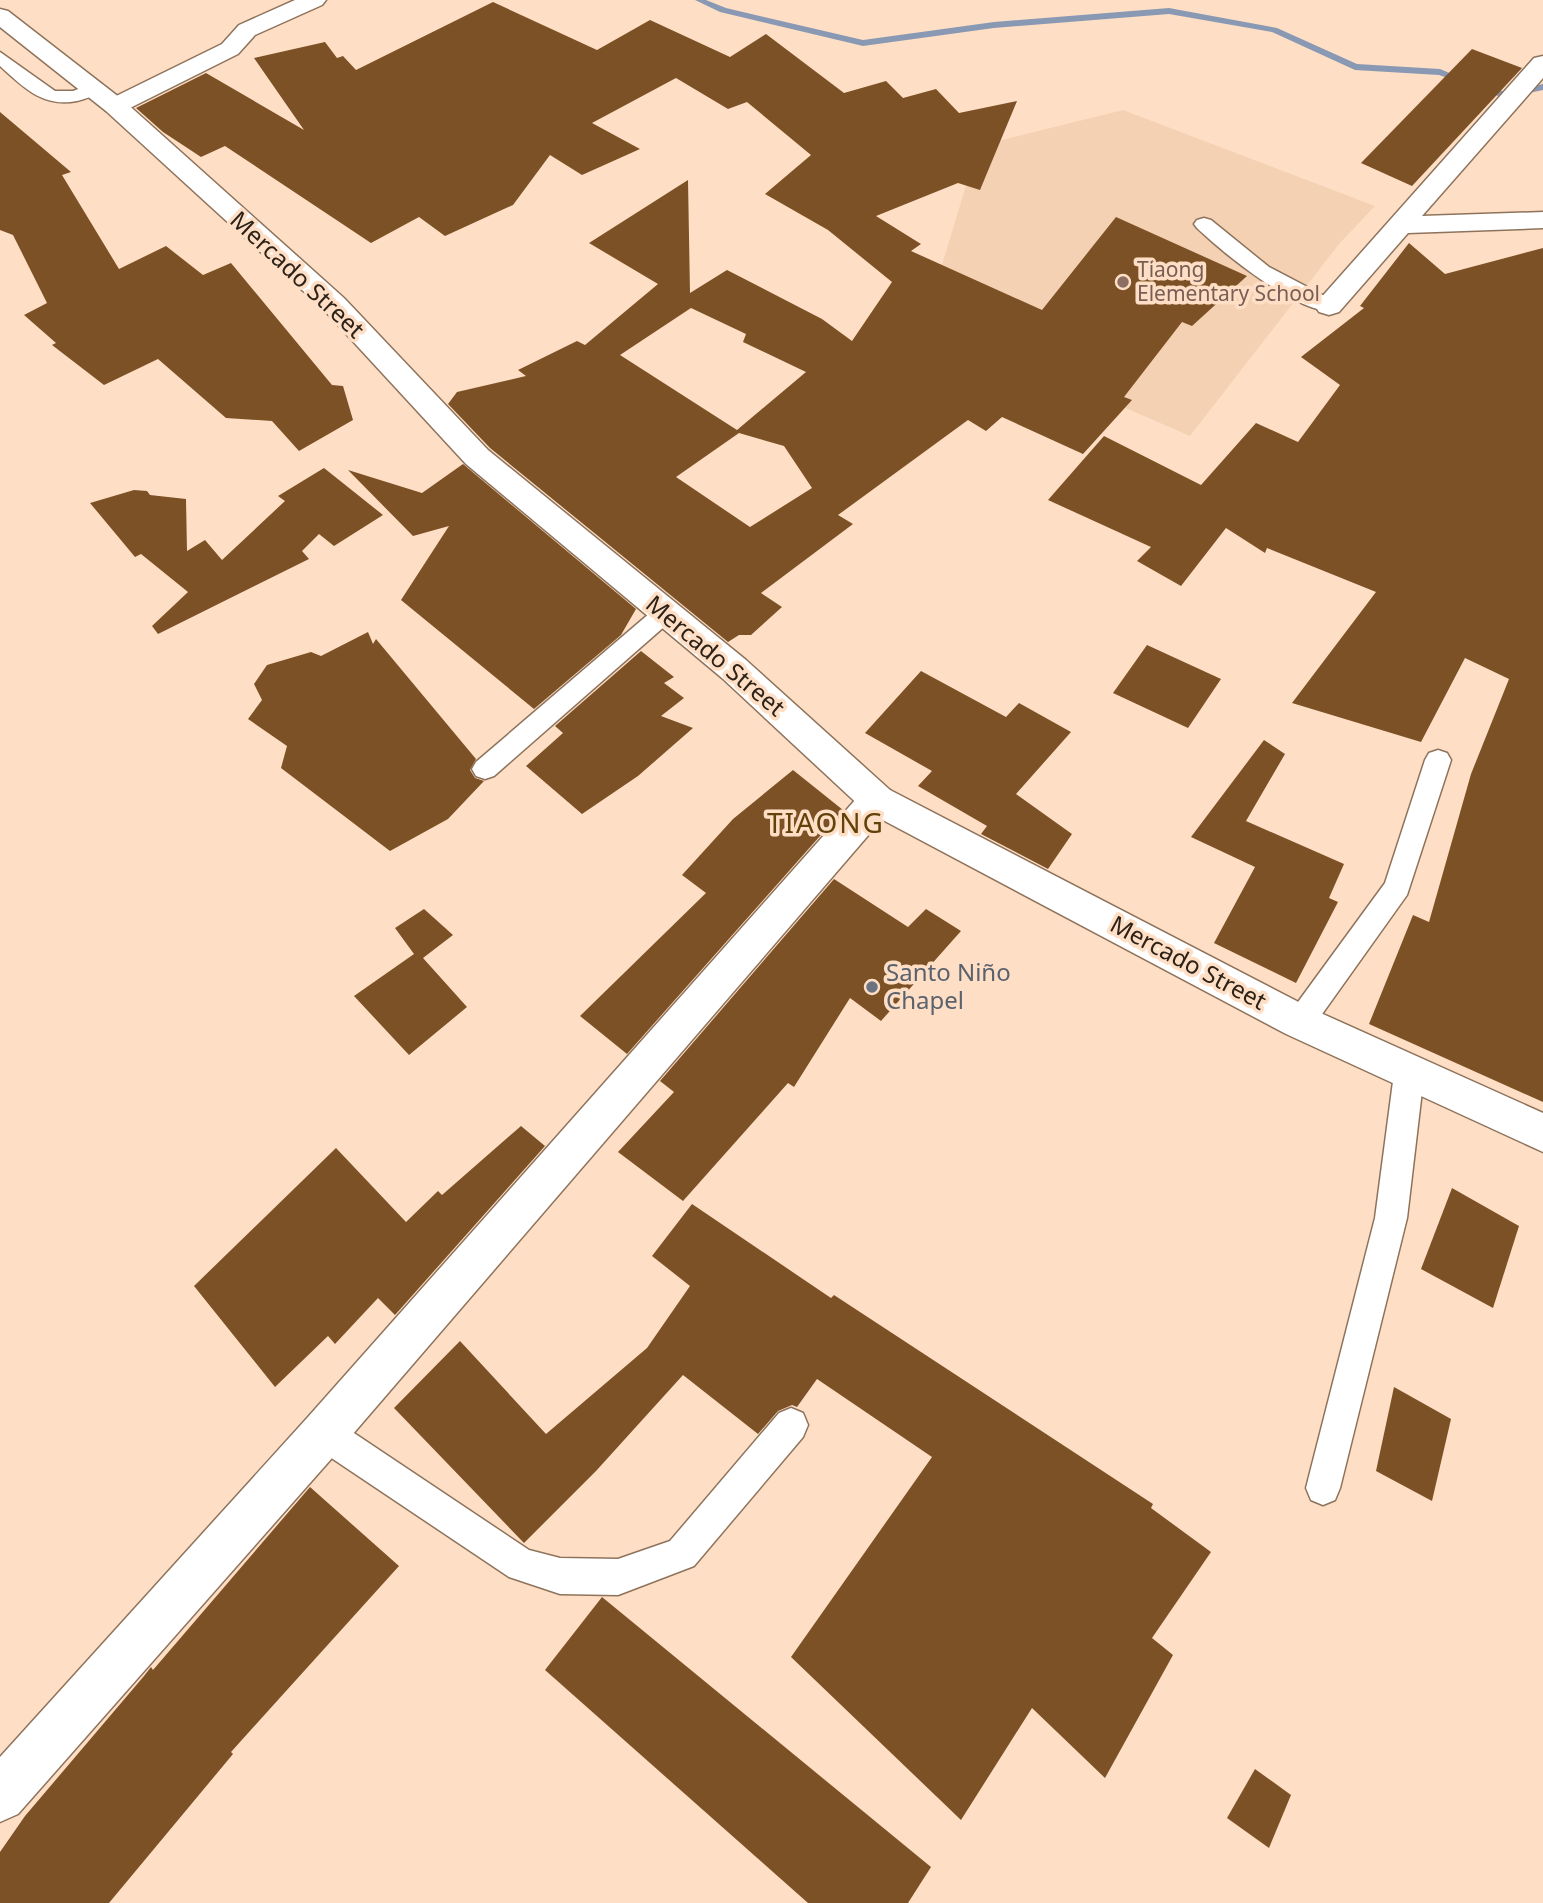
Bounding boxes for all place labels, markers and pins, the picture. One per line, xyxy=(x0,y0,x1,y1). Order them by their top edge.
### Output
place label: Tiaong Elementary School xyxy=(1137,255,1320,307)
marker: Tiaong Elementary School xyxy=(1115,274,1131,290)
place label: Santo Niño Chapel xyxy=(886,955,1011,1016)
marker: Santo Niño Chapel xyxy=(864,979,880,995)

